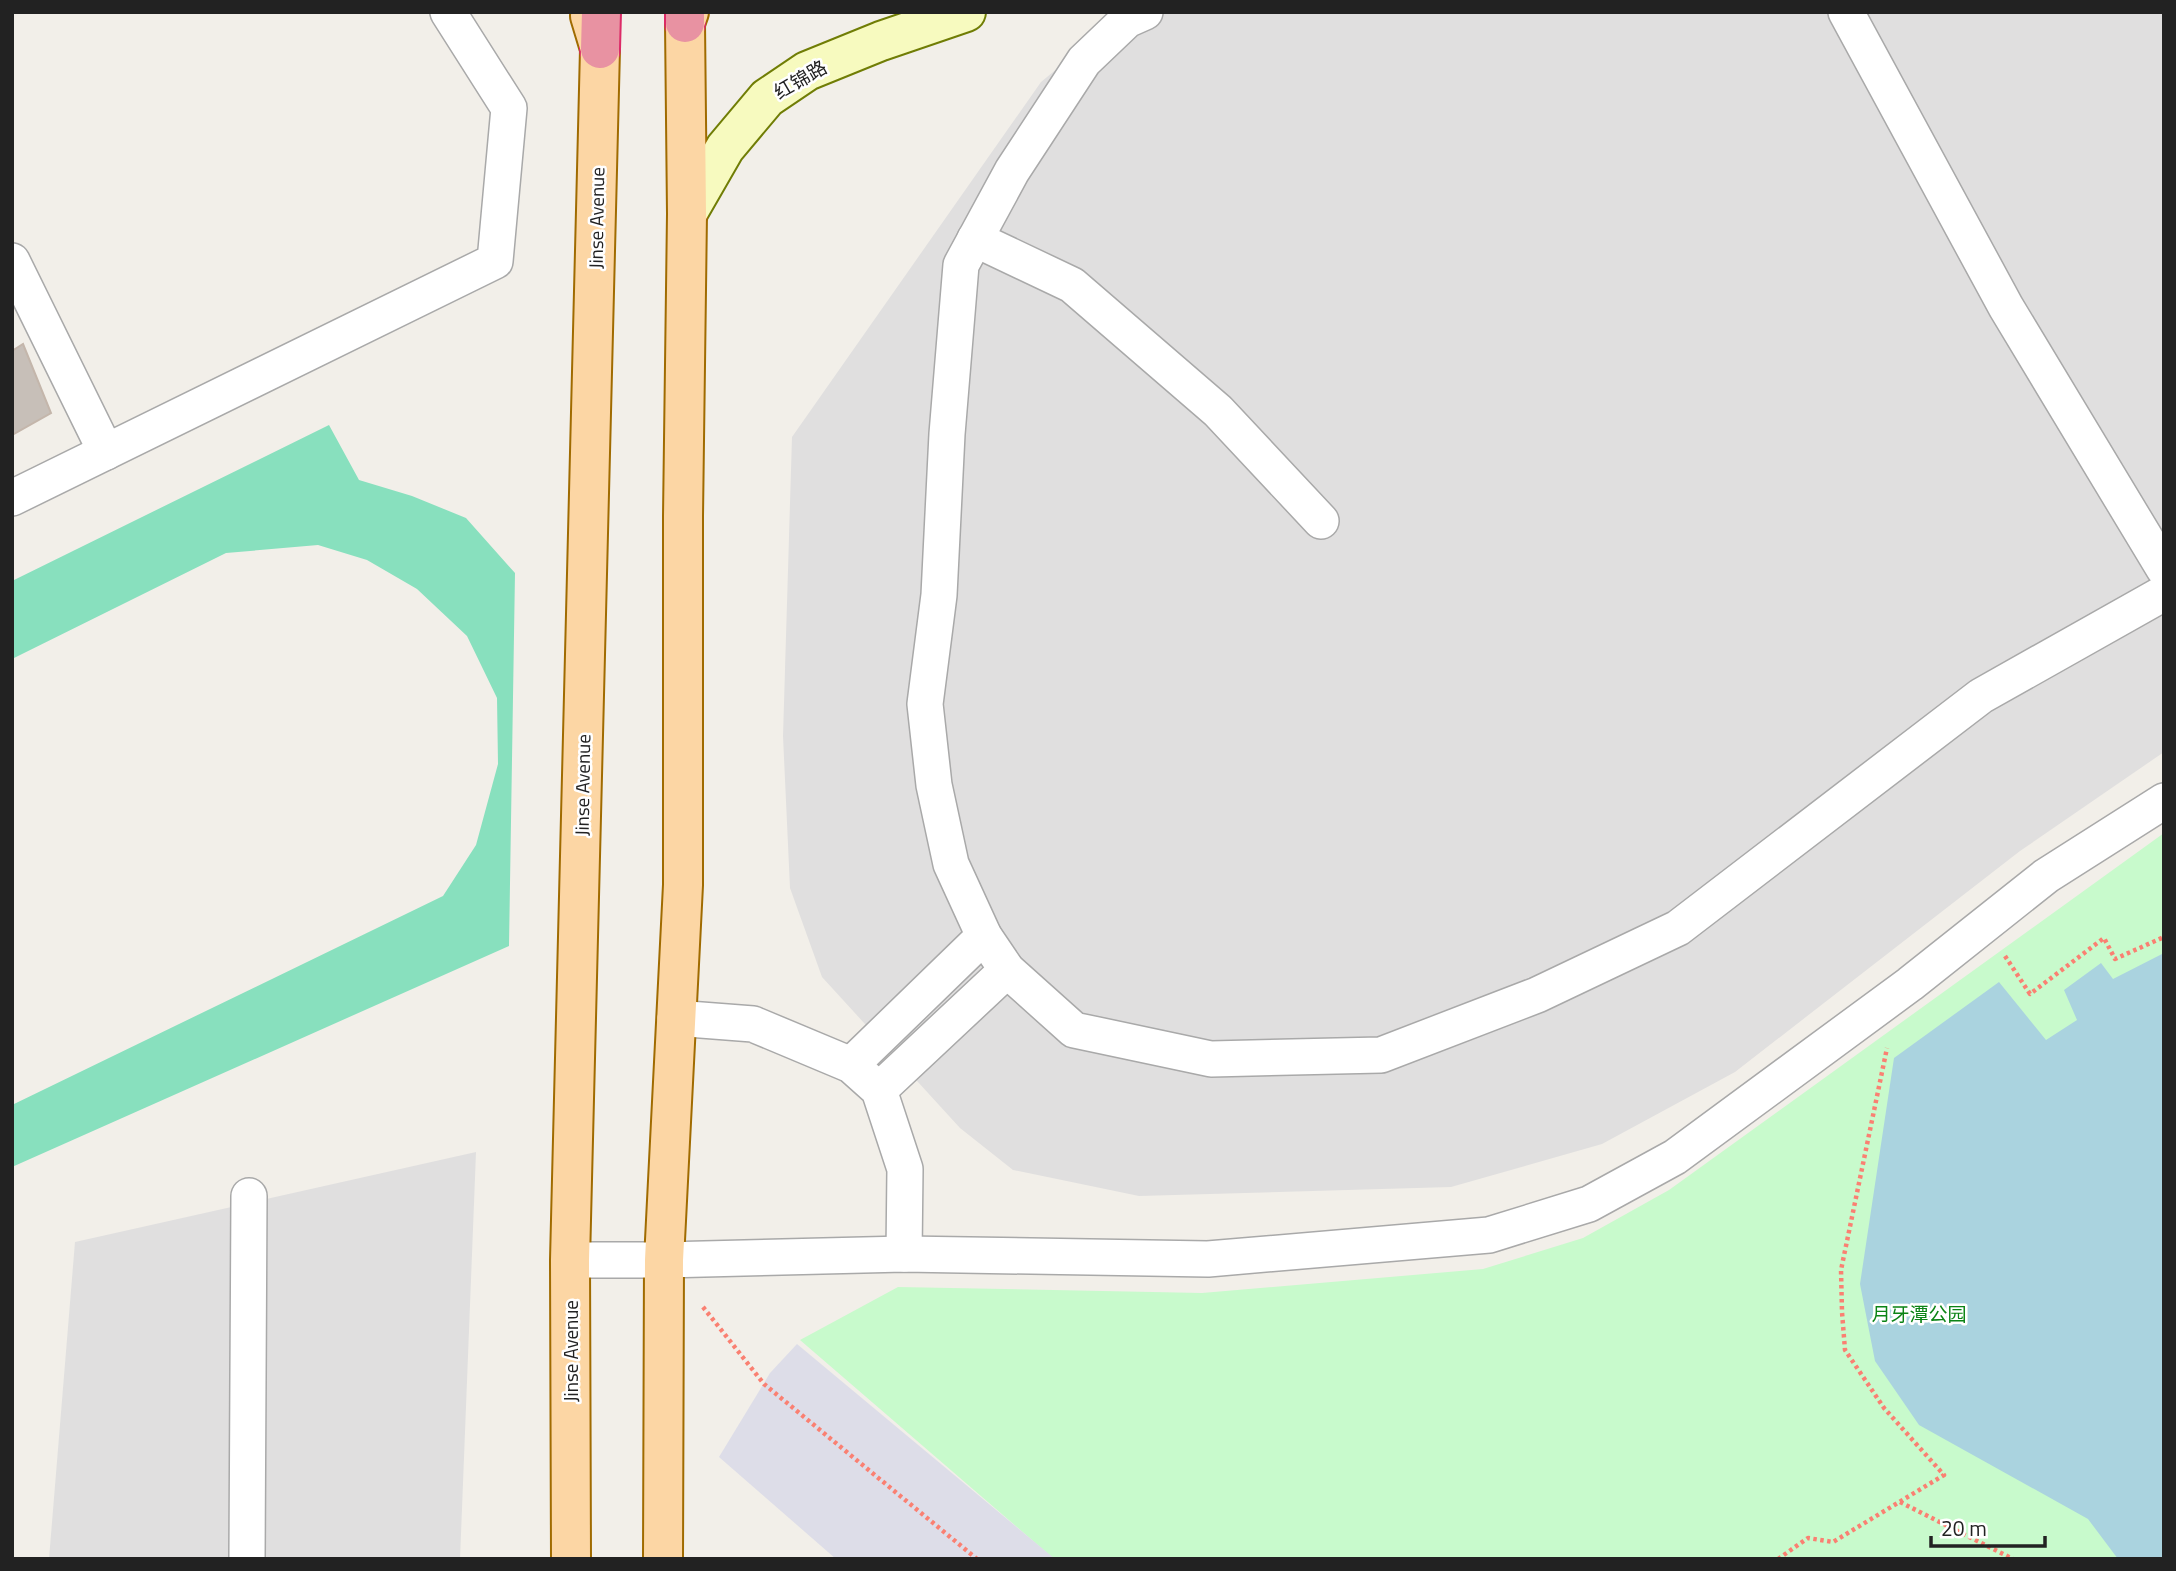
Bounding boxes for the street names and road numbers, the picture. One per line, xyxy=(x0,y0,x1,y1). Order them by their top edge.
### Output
street label: 红锦路 xyxy=(768,52,832,106)
street label: Jinse Avenue xyxy=(581,167,611,269)
street label: Jinse Avenue xyxy=(567,734,597,836)
street label: Jinse Avenue xyxy=(556,1300,585,1402)

